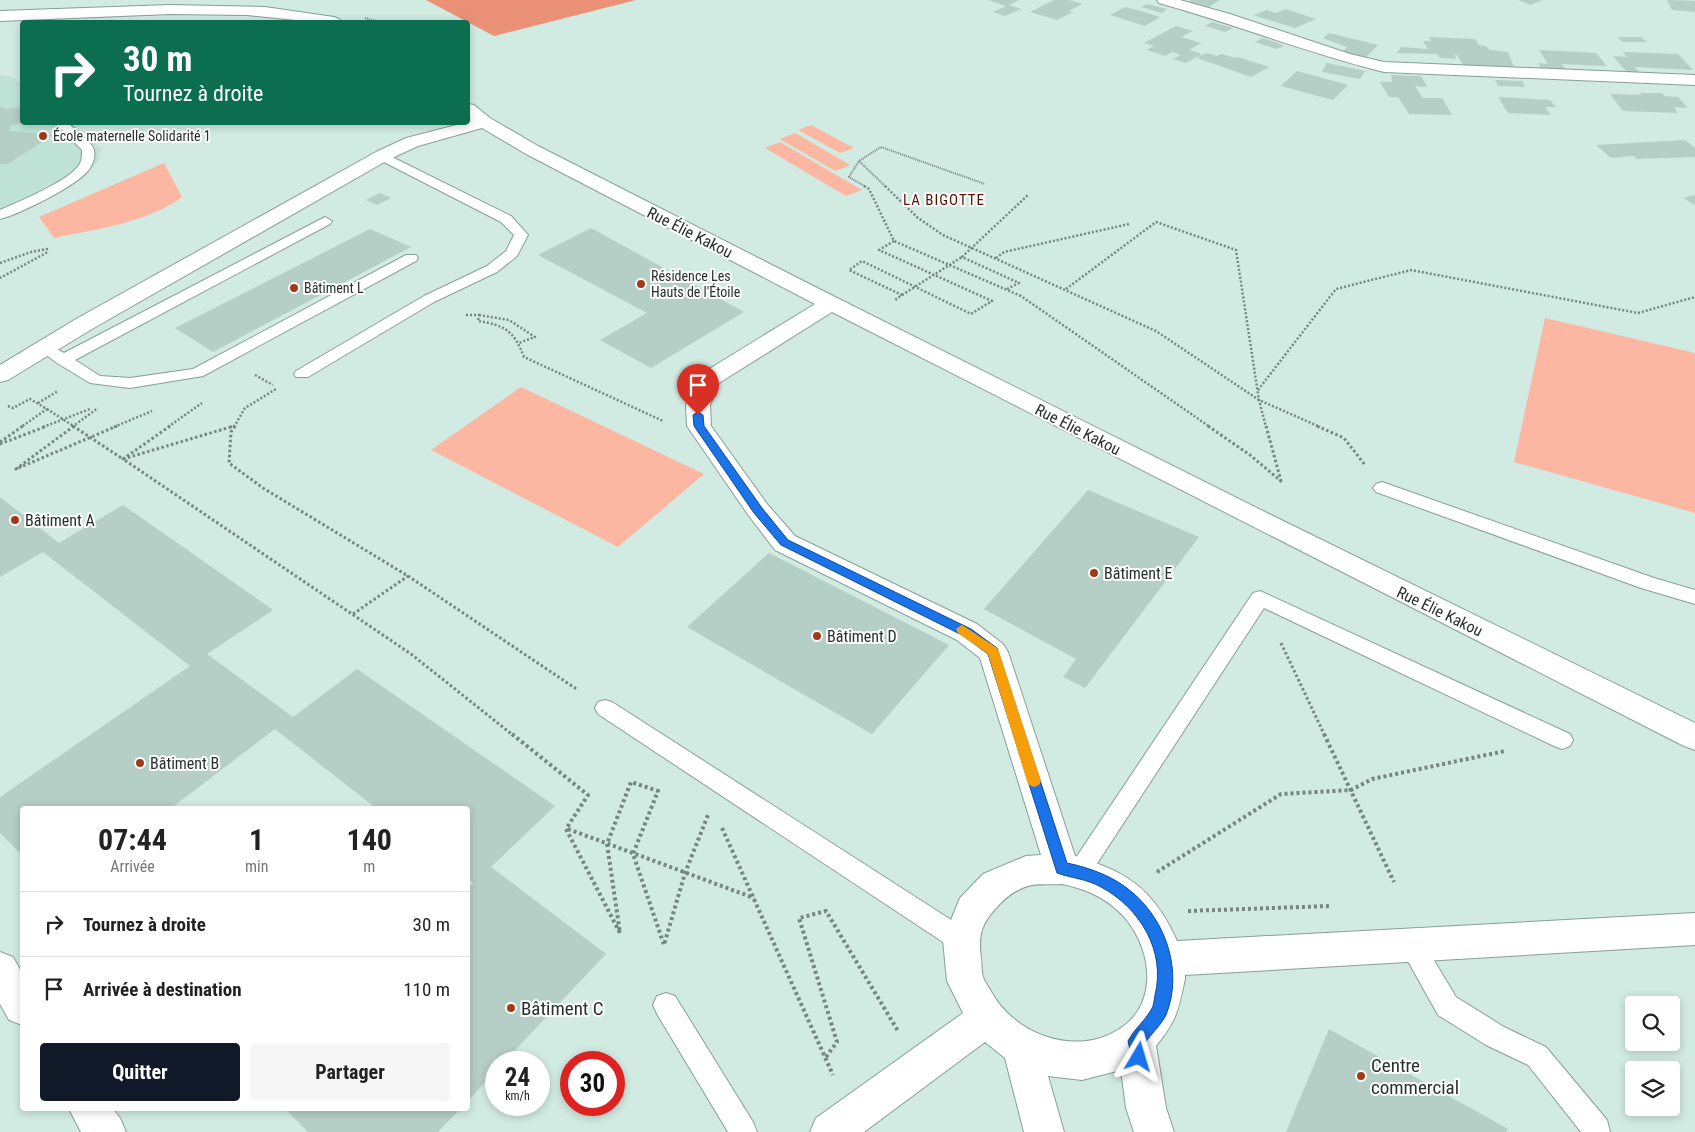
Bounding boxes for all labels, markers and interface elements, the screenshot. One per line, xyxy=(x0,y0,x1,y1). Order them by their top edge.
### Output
text: 30 m xyxy=(123,39,192,80)
icon: right xyxy=(40,40,105,105)
text: Tournez à droite xyxy=(123,81,263,106)
place label: École maternelle Solidarité 1 xyxy=(53,127,211,144)
marker: École maternelle Solidarité 1 xyxy=(37,130,49,142)
district label: LA BIGOTTE xyxy=(903,191,985,209)
street label: Rue Élie Kakou xyxy=(644,203,736,262)
place label: Résidence Les Hauts de l'Étoile xyxy=(651,268,741,300)
marker: Résidence Les Hauts de l'Étoile xyxy=(635,278,647,290)
place label: Bâtiment L xyxy=(304,280,364,296)
marker: Bâtiment L xyxy=(288,282,300,294)
pin xyxy=(677,364,719,415)
icon: arrive xyxy=(684,371,712,399)
street label: Rue Élie Kakou xyxy=(1032,400,1124,459)
place label: Bâtiment A xyxy=(25,511,95,530)
marker: Bâtiment A xyxy=(9,514,21,526)
place label: Bâtiment E xyxy=(1104,564,1173,583)
marker: Bâtiment E xyxy=(1088,567,1100,579)
street label: Rue Élie Kakou xyxy=(1394,582,1486,640)
place label: Bâtiment D xyxy=(827,627,897,646)
marker: Bâtiment D xyxy=(811,630,823,642)
place label: Bâtiment B xyxy=(150,754,219,773)
marker: Bâtiment B xyxy=(134,757,146,769)
text: 07:44 xyxy=(98,822,167,857)
text: 1 xyxy=(249,822,264,857)
text: 140 xyxy=(346,822,392,857)
text: Arrivée xyxy=(110,857,155,876)
text: min xyxy=(245,857,268,876)
text: m xyxy=(363,857,375,876)
icon: right xyxy=(40,910,68,938)
text: Tournez à droite xyxy=(83,913,206,936)
text: 30 m xyxy=(413,913,450,936)
icon: arrive xyxy=(40,975,68,1003)
text: Arrivée à destination xyxy=(83,978,242,1001)
text: 110 m xyxy=(403,978,450,1001)
map controls xyxy=(1625,996,1680,1116)
button: search xyxy=(1625,996,1680,1051)
place label: Bâtiment C xyxy=(521,997,604,1020)
marker: Bâtiment C xyxy=(505,1002,517,1014)
position arrow xyxy=(1112,1030,1164,1082)
button: Quitter xyxy=(40,1043,240,1101)
button: Partager xyxy=(250,1043,450,1101)
speed limit sign: 30 xyxy=(560,1051,625,1116)
place label: Centre commercial xyxy=(1371,1054,1459,1099)
button: layers xyxy=(1625,1061,1680,1116)
text: 24 xyxy=(505,1063,530,1092)
marker: Centre commercial xyxy=(1355,1070,1367,1082)
text: km/h xyxy=(505,1089,530,1103)

